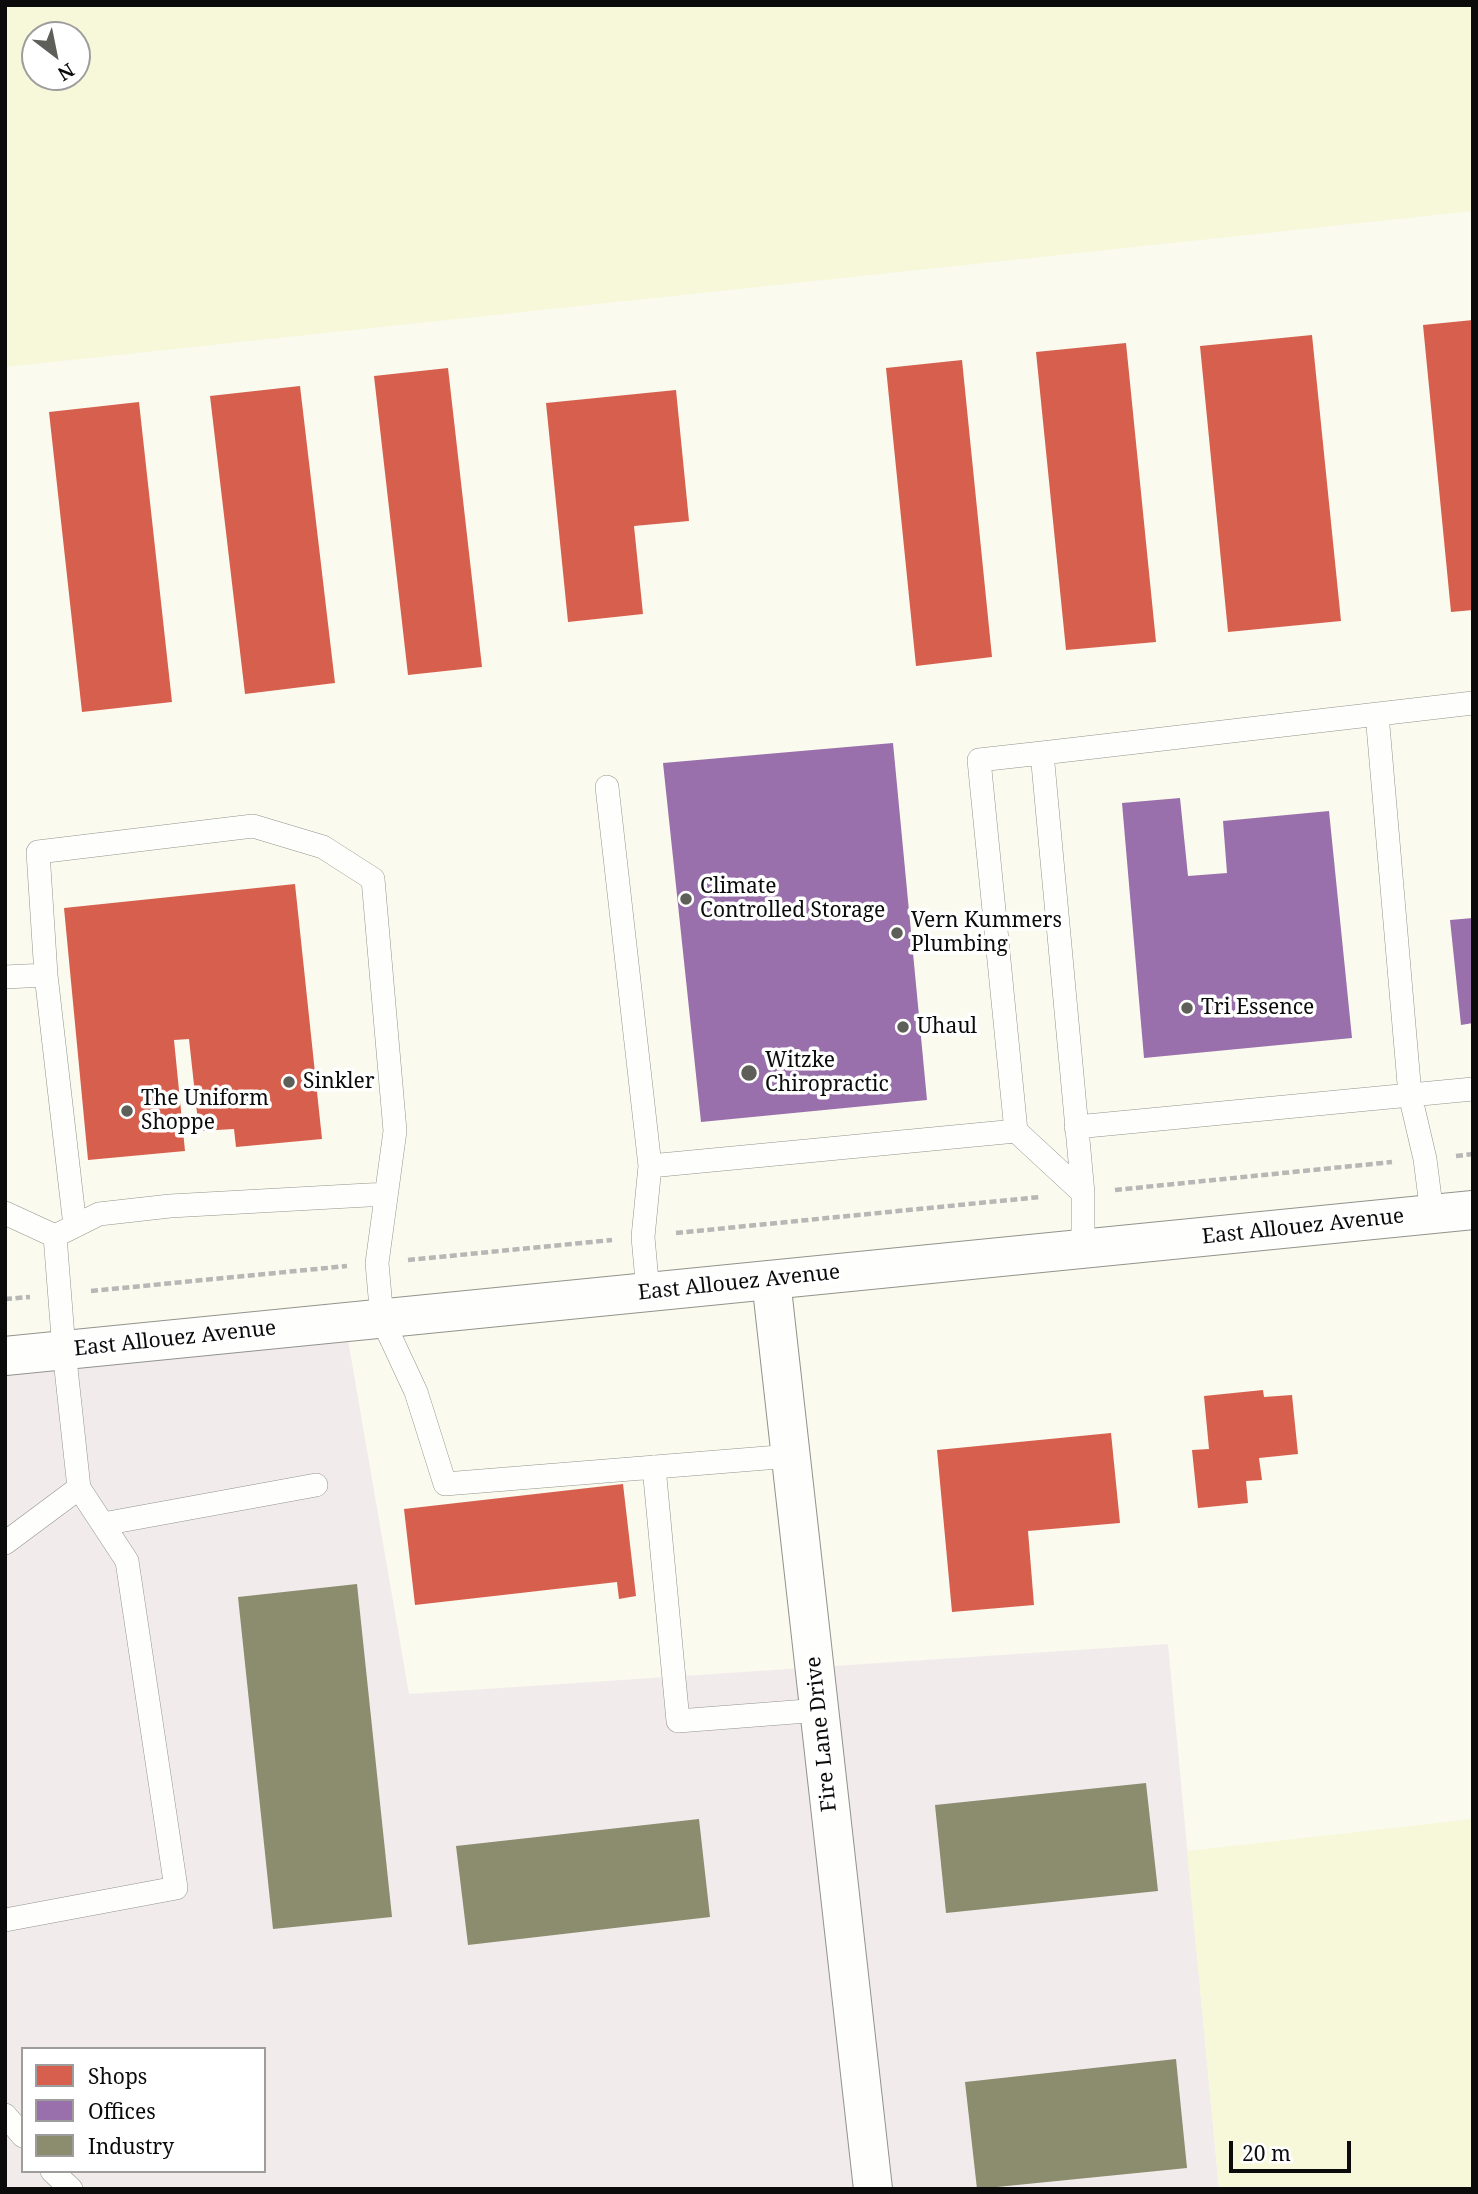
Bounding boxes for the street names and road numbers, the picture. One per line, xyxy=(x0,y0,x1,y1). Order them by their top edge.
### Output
street label: East Allouez Avenue xyxy=(1201,1204,1405,1250)
street label: East Allouez Avenue xyxy=(637,1260,841,1306)
street label: East Allouez Avenue xyxy=(73,1316,277,1362)
street label: Fire Lane Drive xyxy=(801,1655,843,1813)

